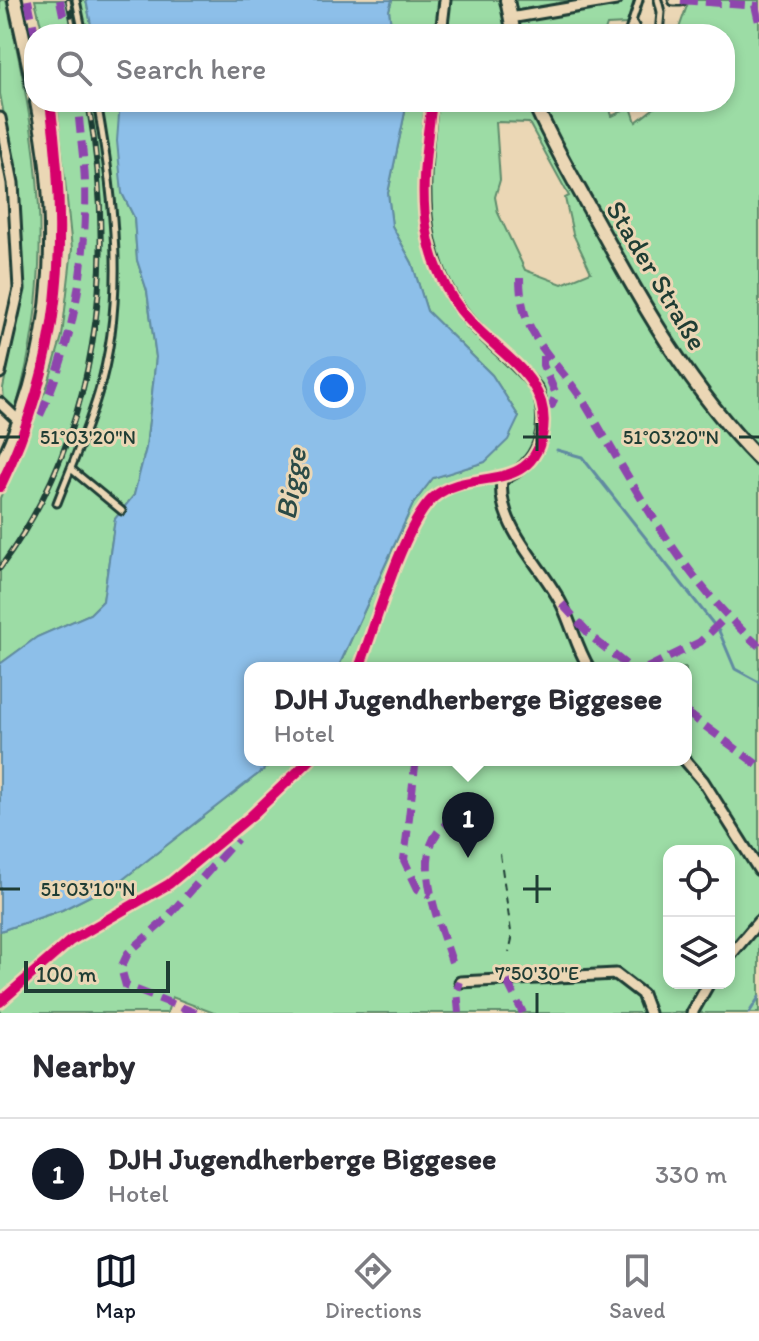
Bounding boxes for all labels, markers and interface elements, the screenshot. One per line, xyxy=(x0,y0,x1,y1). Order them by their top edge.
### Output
search box xyxy=(24,24,735,112)
icon: search xyxy=(52,46,96,90)
text: Search here xyxy=(116,50,266,87)
street label: Stader Straße xyxy=(599,194,715,356)
your location xyxy=(314,368,354,408)
text: 51°03'20"N xyxy=(40,425,136,449)
text: 51°03'20"N xyxy=(623,425,719,449)
water label: Bigge xyxy=(267,444,315,522)
popup xyxy=(244,662,692,766)
text: DJH Jugendherberge Biggesee xyxy=(274,680,662,717)
text: Hotel xyxy=(274,717,334,749)
pin: 1 xyxy=(442,792,494,858)
map controls xyxy=(663,845,735,989)
button: locate xyxy=(663,845,735,917)
text: 51°03'10"N xyxy=(40,877,136,901)
button: layers xyxy=(663,917,735,989)
scale bar xyxy=(24,957,170,993)
text: 100 m xyxy=(36,961,97,988)
text: 7°50'30"E xyxy=(495,961,579,985)
text: Nearby xyxy=(32,1045,135,1086)
text: DJH Jugendherberge Biggesee xyxy=(108,1140,496,1177)
text: 1 xyxy=(52,1158,64,1190)
text: 330 m xyxy=(655,1158,727,1190)
text: Hotel xyxy=(108,1177,169,1209)
tab: Map xyxy=(94,1249,138,1324)
tab: Directions xyxy=(325,1249,422,1324)
tab: Saved xyxy=(609,1249,665,1324)

